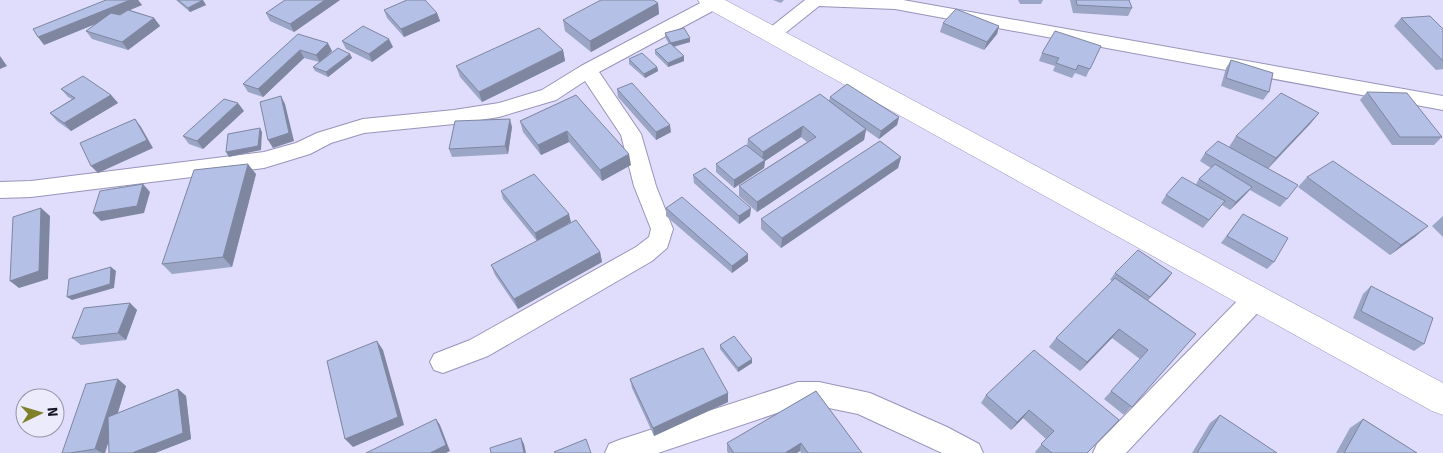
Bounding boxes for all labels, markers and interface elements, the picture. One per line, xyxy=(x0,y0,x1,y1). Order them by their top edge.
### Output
north arrow xyxy=(15,388,65,438)
text: N xyxy=(44,406,61,418)

